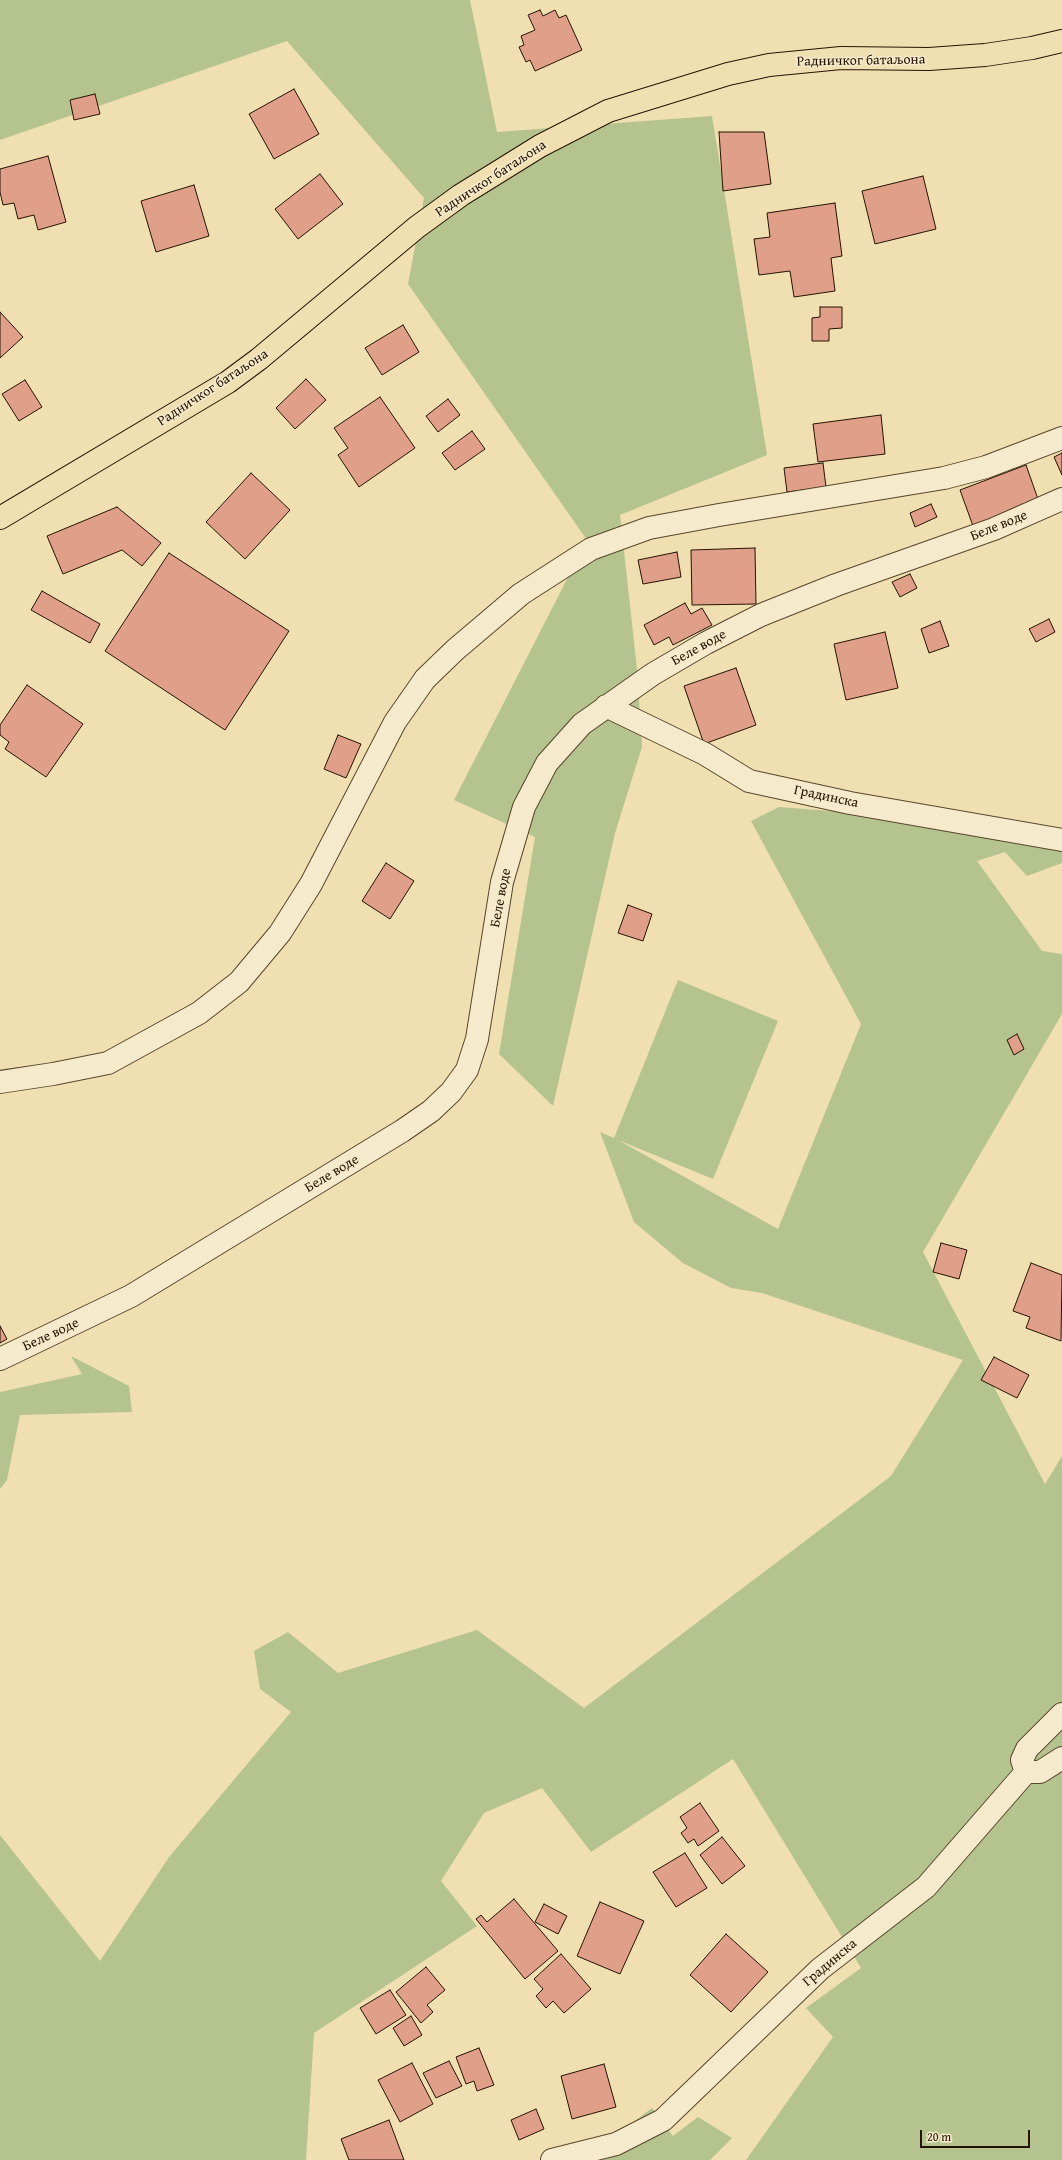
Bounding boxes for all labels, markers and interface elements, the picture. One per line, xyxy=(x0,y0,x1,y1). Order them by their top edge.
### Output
street label: Радничког батаљона xyxy=(797,51,925,71)
street label: Радничког батаљона xyxy=(432,137,550,221)
street label: Радничког батаљона xyxy=(154,346,272,430)
street label: Беле воде xyxy=(968,507,1030,545)
street label: Беле воде xyxy=(669,626,729,670)
street label: Градинска xyxy=(792,782,860,812)
street label: Беле воде xyxy=(487,867,515,929)
street label: Беле воде xyxy=(302,1151,362,1197)
street label: Беле воде xyxy=(20,1315,82,1355)
street label: Градинска xyxy=(800,1936,860,1990)
scale bar xyxy=(922,2122,1032,2148)
text: 20 m xyxy=(927,2128,951,2145)

